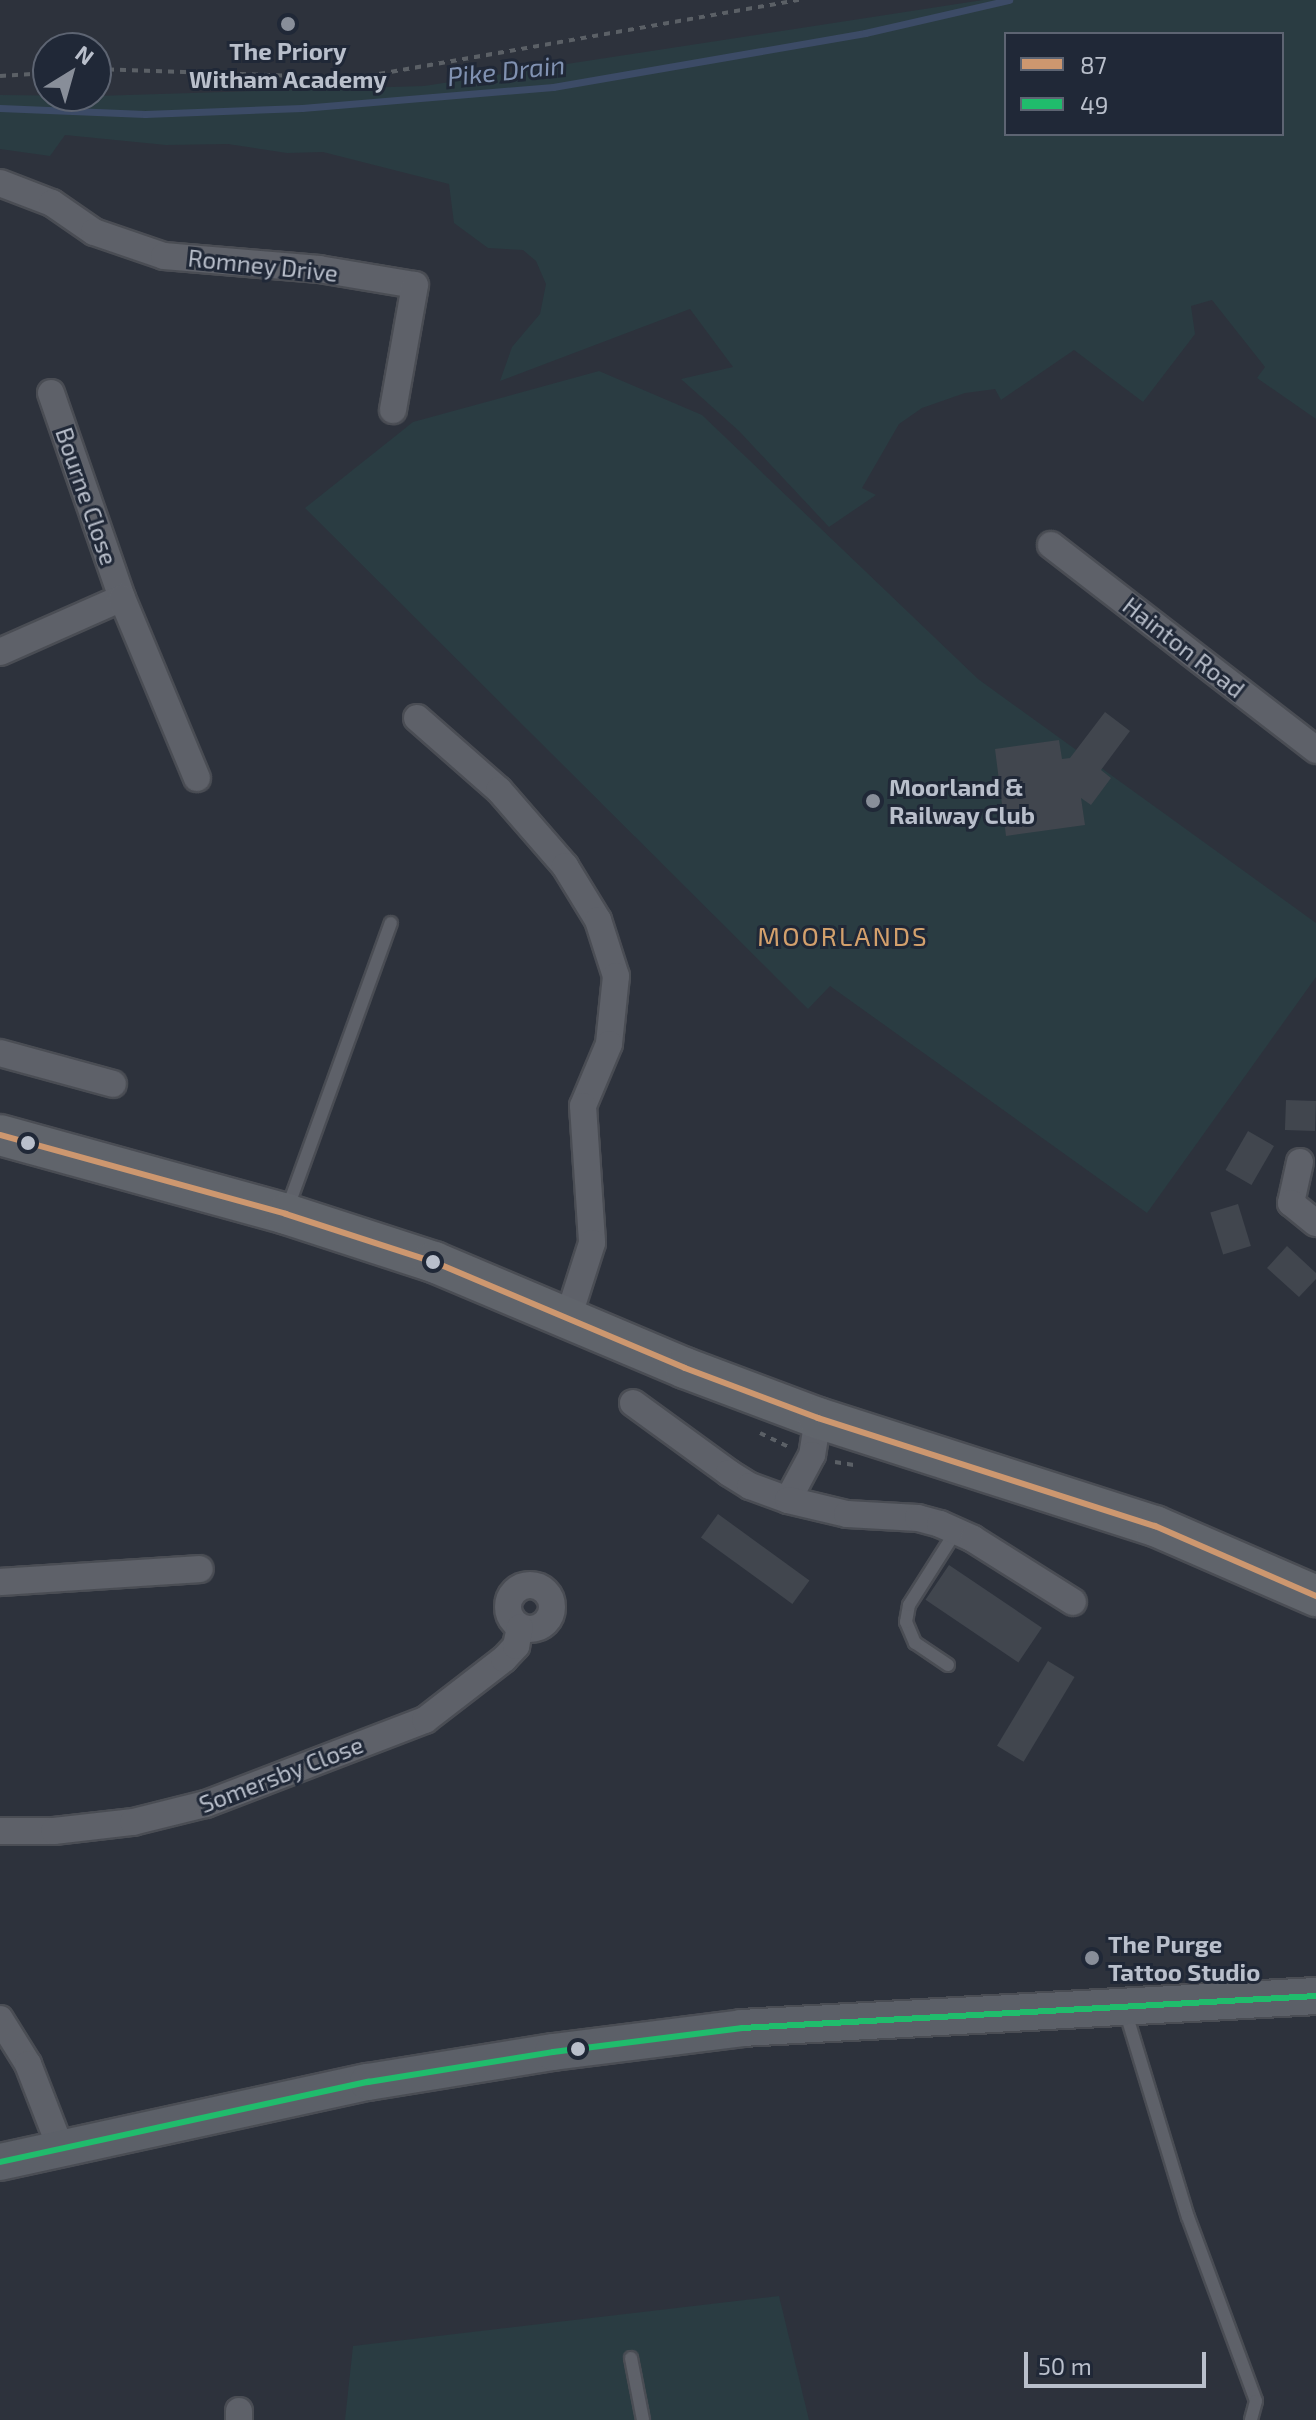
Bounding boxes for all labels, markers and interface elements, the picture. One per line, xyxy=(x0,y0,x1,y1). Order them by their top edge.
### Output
marker: The Priory Witham Academy xyxy=(279,15,297,33)
north arrow xyxy=(32,32,112,112)
legend xyxy=(1004,32,1284,136)
place label: The Priory Witham Academy xyxy=(189,37,387,93)
text: N xyxy=(71,39,99,70)
water label: Pike Drain xyxy=(445,48,567,92)
text: 87 xyxy=(1080,50,1107,79)
text: 49 xyxy=(1080,90,1109,119)
street label: Romney Drive xyxy=(186,243,340,287)
street label: Bourne Close xyxy=(50,423,124,569)
street label: Hainton Road xyxy=(1117,591,1251,703)
place label: Moorland & Railway Club xyxy=(889,773,1035,829)
marker: Moorland & Railway Club xyxy=(864,792,882,810)
district label: MOORLANDS xyxy=(757,920,929,952)
unlabelled marker xyxy=(20,1135,36,1151)
unlabelled marker xyxy=(425,1254,441,1270)
street label: Somersby Close xyxy=(195,1729,367,1819)
place label: The Purge Tattoo Studio xyxy=(1108,1930,1260,1986)
marker: The Purge Tattoo Studio xyxy=(1083,1949,1101,1967)
unlabelled marker xyxy=(570,2041,586,2057)
scale bar xyxy=(1028,2336,1210,2386)
text: 50 m xyxy=(1038,2351,1092,2380)

